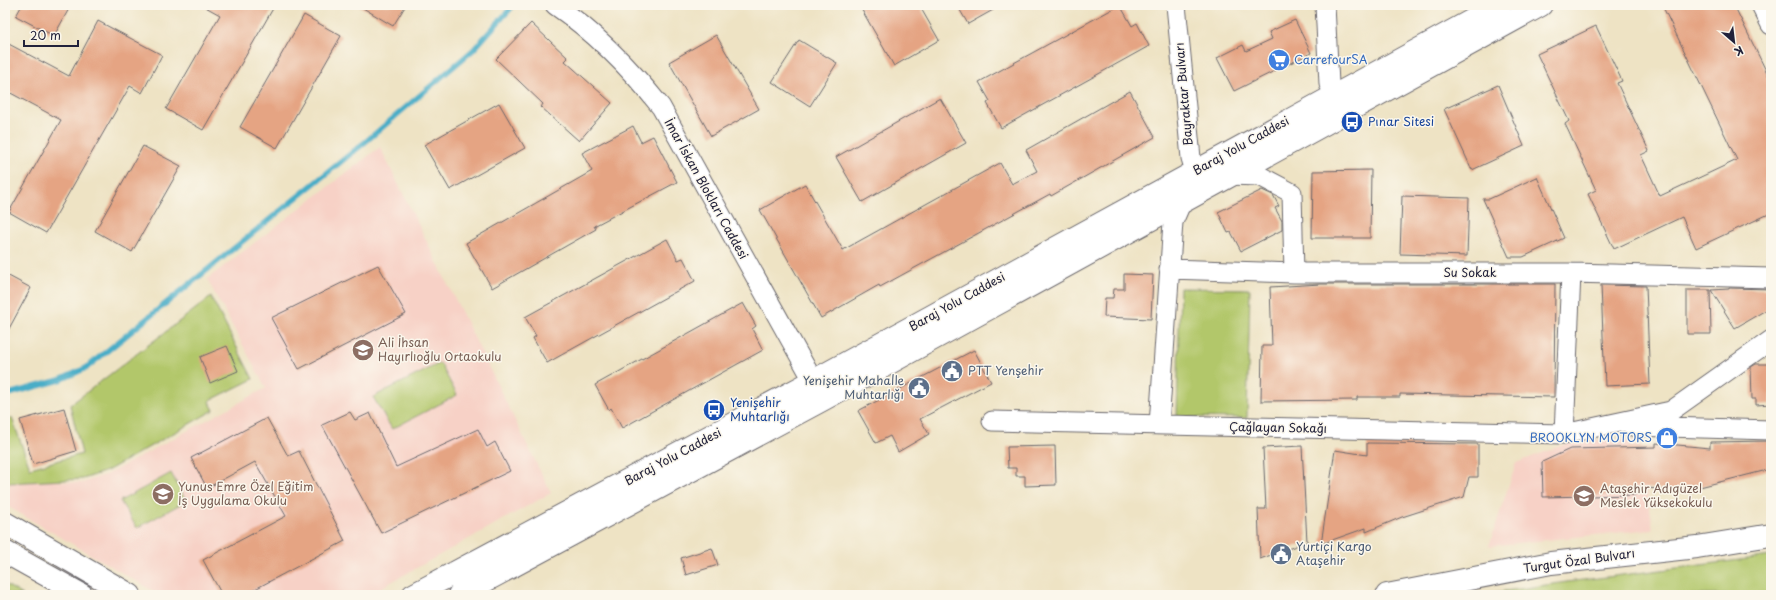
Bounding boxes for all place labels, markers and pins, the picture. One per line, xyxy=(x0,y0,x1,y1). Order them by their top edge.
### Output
supermarket icon: CarrefourSA xyxy=(1266,47,1292,73)
place label: CarrefourSA xyxy=(1294,50,1368,68)
bus stop icon: Pınar Sitesi xyxy=(1339,109,1365,135)
place label: Pınar Sitesi xyxy=(1368,112,1434,130)
place label: Ali İhsan Hayırlıoğlu Ortaokulu xyxy=(378,333,501,365)
school or university icon: Ali İhsan Hayırlıoğlu Ortaokulu xyxy=(350,337,376,363)
public building icon: PTT Yenşehir xyxy=(939,358,965,384)
place label: PTT Yenşehir xyxy=(968,361,1044,379)
place label: Yenişehir Mahalle Muhtarlığı xyxy=(803,371,904,403)
public building icon: Yenişehir Mahalle Muhtarlığı xyxy=(906,375,932,401)
place label: Yenişehir Muhtarlığı xyxy=(730,393,790,425)
bus stop icon: Yenişehir Muhtarlığı xyxy=(701,397,727,423)
shop icon: BROOKLYN MOTORS xyxy=(1654,425,1680,451)
place label: BROOKLYN MOTORS xyxy=(1530,428,1652,446)
place label: Yunus Emre Özel Eğitim İş Uygulama Okulu xyxy=(178,477,313,509)
place label: Ataşehir Adıgüzel Meslek Yüksekokulu xyxy=(1600,479,1712,511)
school or university icon: Yunus Emre Özel Eğitim İş Uygulama Okulu xyxy=(150,481,176,507)
school or university icon: Ataşehir Adıgüzel Meslek Yüksekokulu xyxy=(1571,483,1597,509)
place label: Yurtiçi Kargo Ataşehir xyxy=(1296,537,1372,569)
public building icon: Yurtiçi Kargo Ataşehir xyxy=(1268,541,1294,567)

